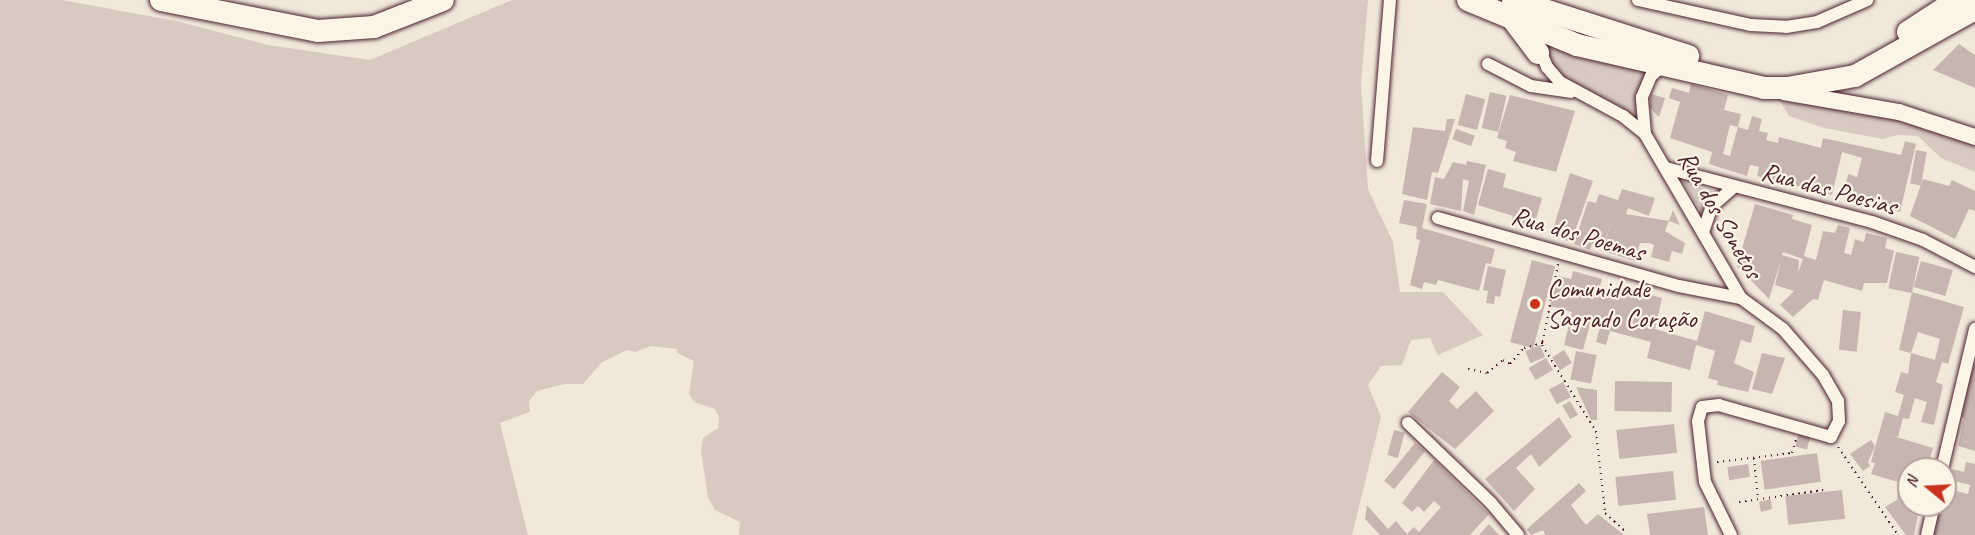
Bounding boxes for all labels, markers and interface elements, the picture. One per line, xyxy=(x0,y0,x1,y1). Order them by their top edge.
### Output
street label: Rua dos Sonetos xyxy=(1671,146,1769,284)
street label: Rua das Poesias xyxy=(1758,156,1900,222)
street label: Rua dos Poemas xyxy=(1508,200,1648,268)
place label: Comunidade Sagrado Coração xyxy=(1547,273,1696,334)
marker: Comunidade Sagrado Coração xyxy=(1528,297,1542,311)
north arrow xyxy=(1897,457,1957,517)
text: N xyxy=(1901,474,1923,490)

